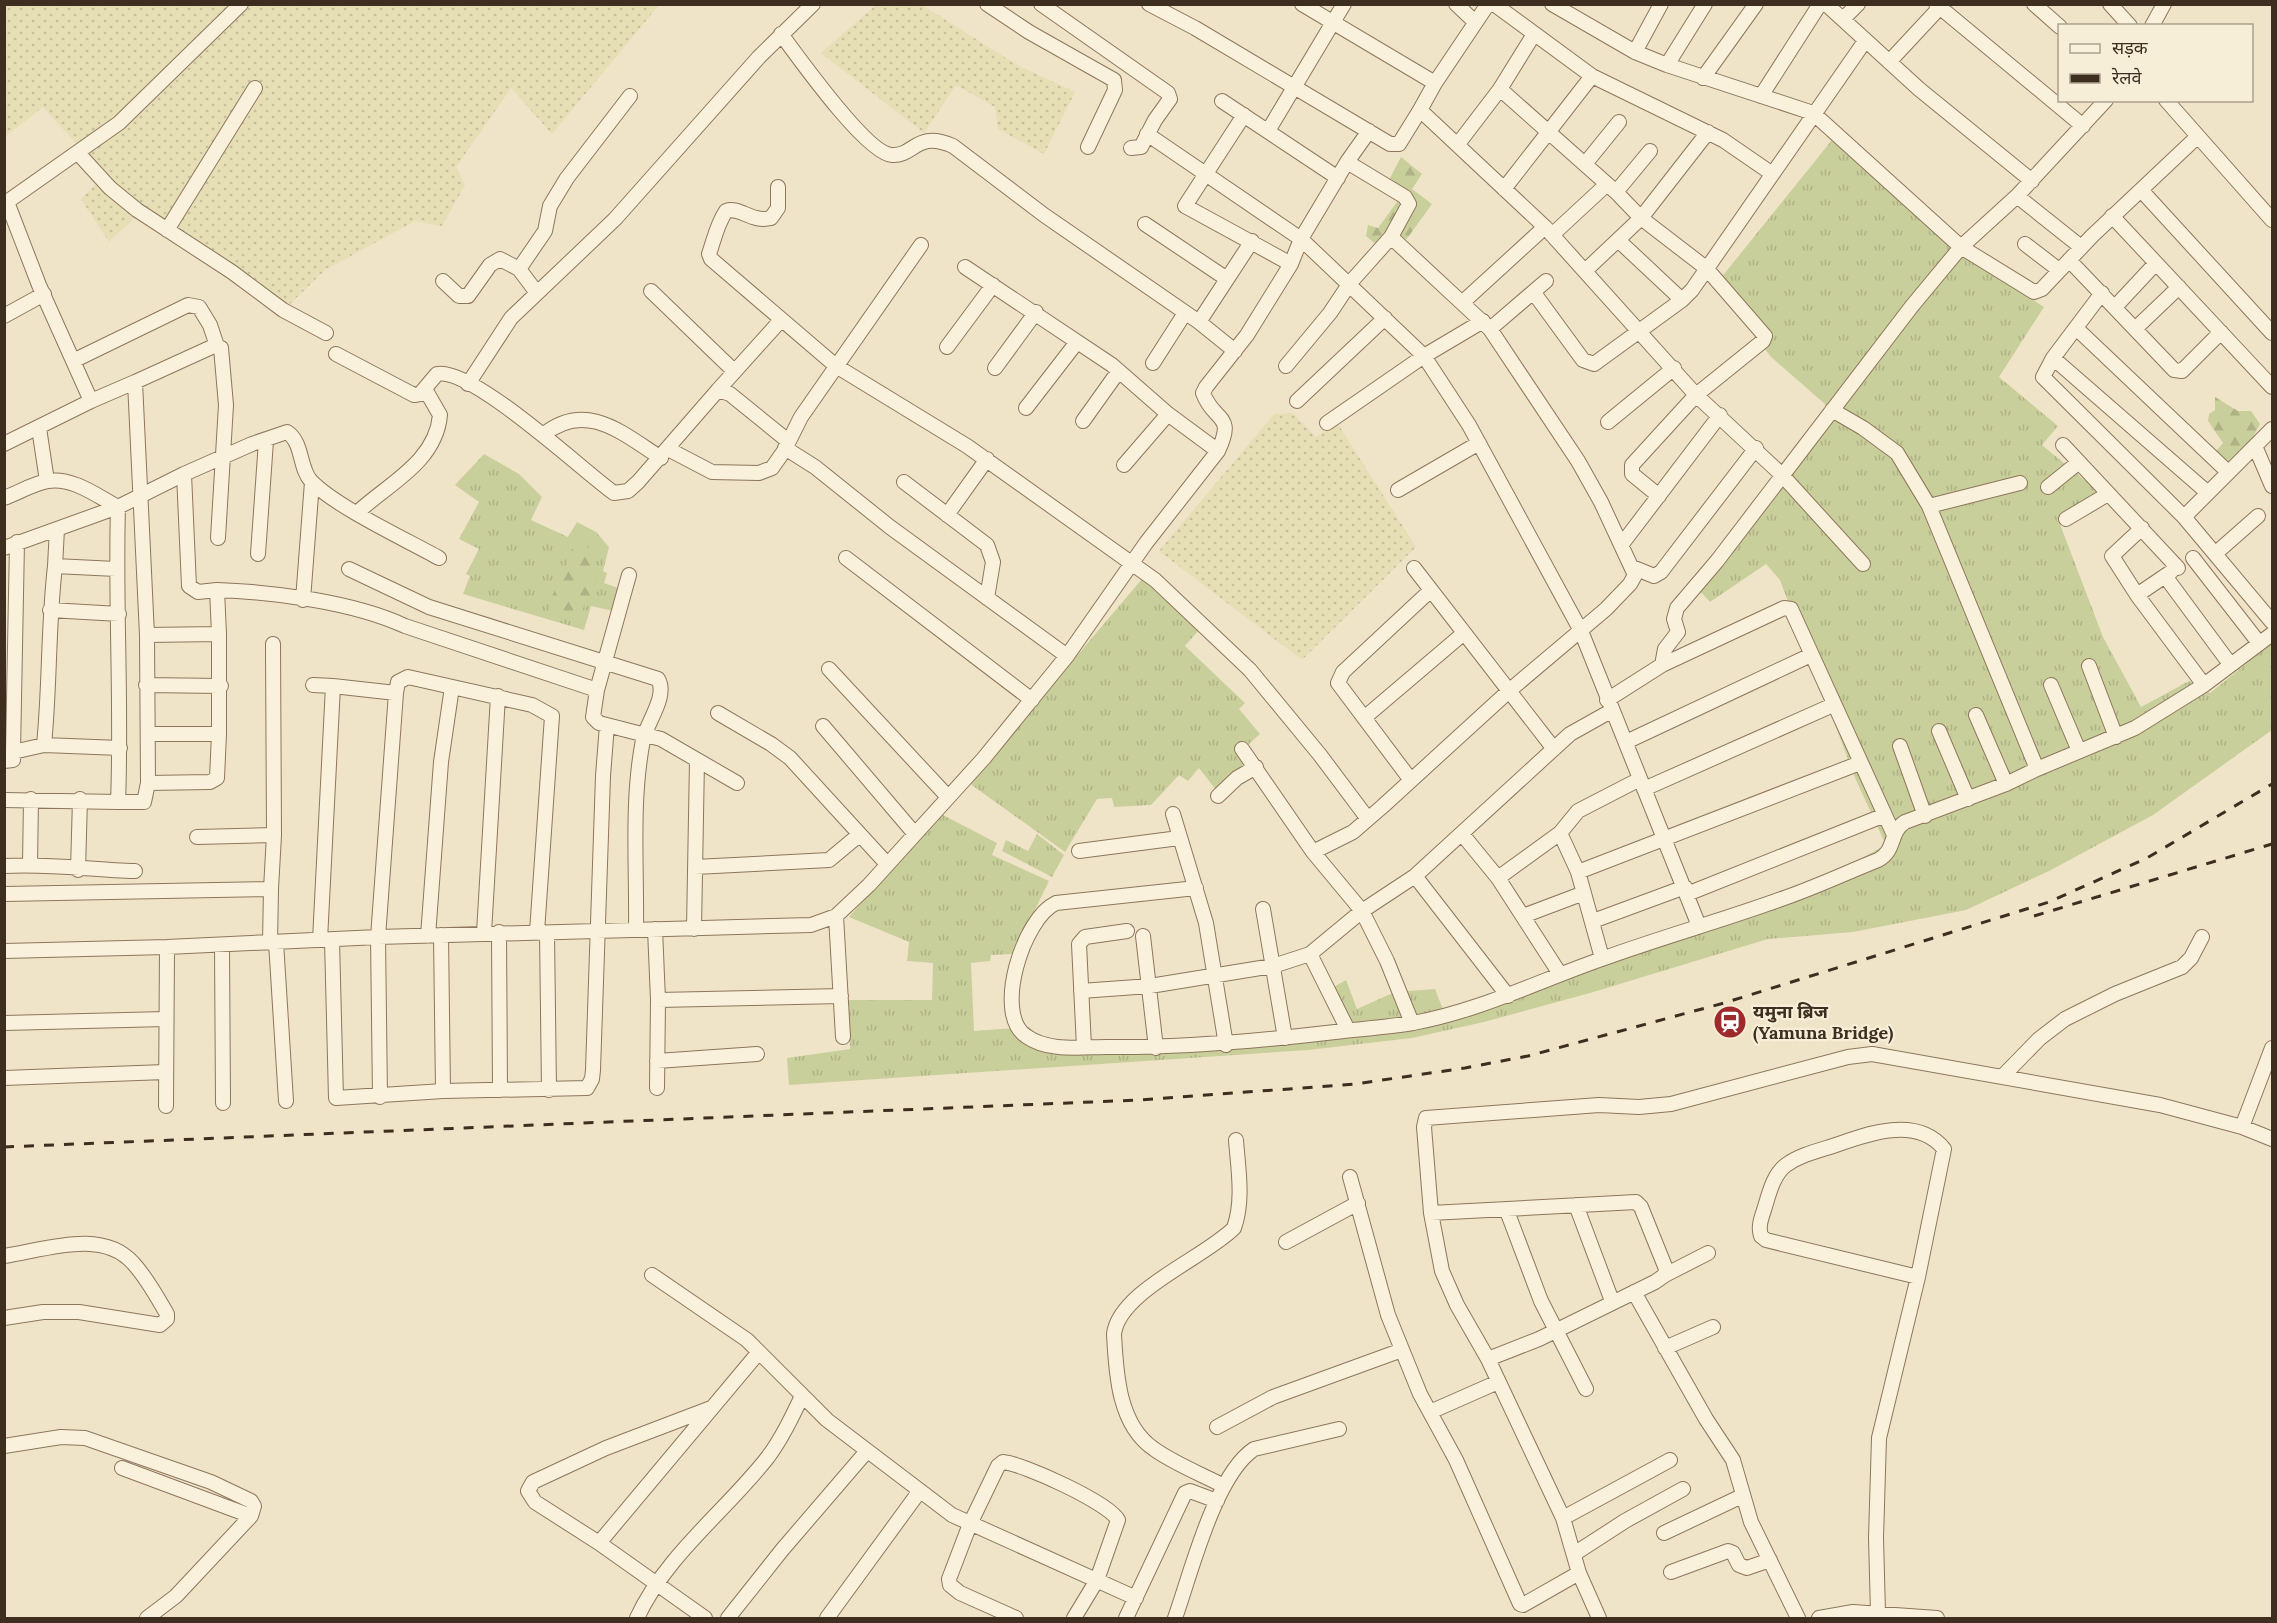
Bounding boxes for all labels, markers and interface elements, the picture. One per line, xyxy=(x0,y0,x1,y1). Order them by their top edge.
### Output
legend xyxy=(2058,24,2253,102)
text: सड़क xyxy=(2112,36,2149,59)
text: रेलवे xyxy=(2111,66,2143,89)
place label: यमुना ब्रिज (Yamuna Bridge) xyxy=(1753,1000,1893,1044)
station icon: यमुना ब्रिज (Yamuna Bridge) xyxy=(1712,1004,1748,1040)

